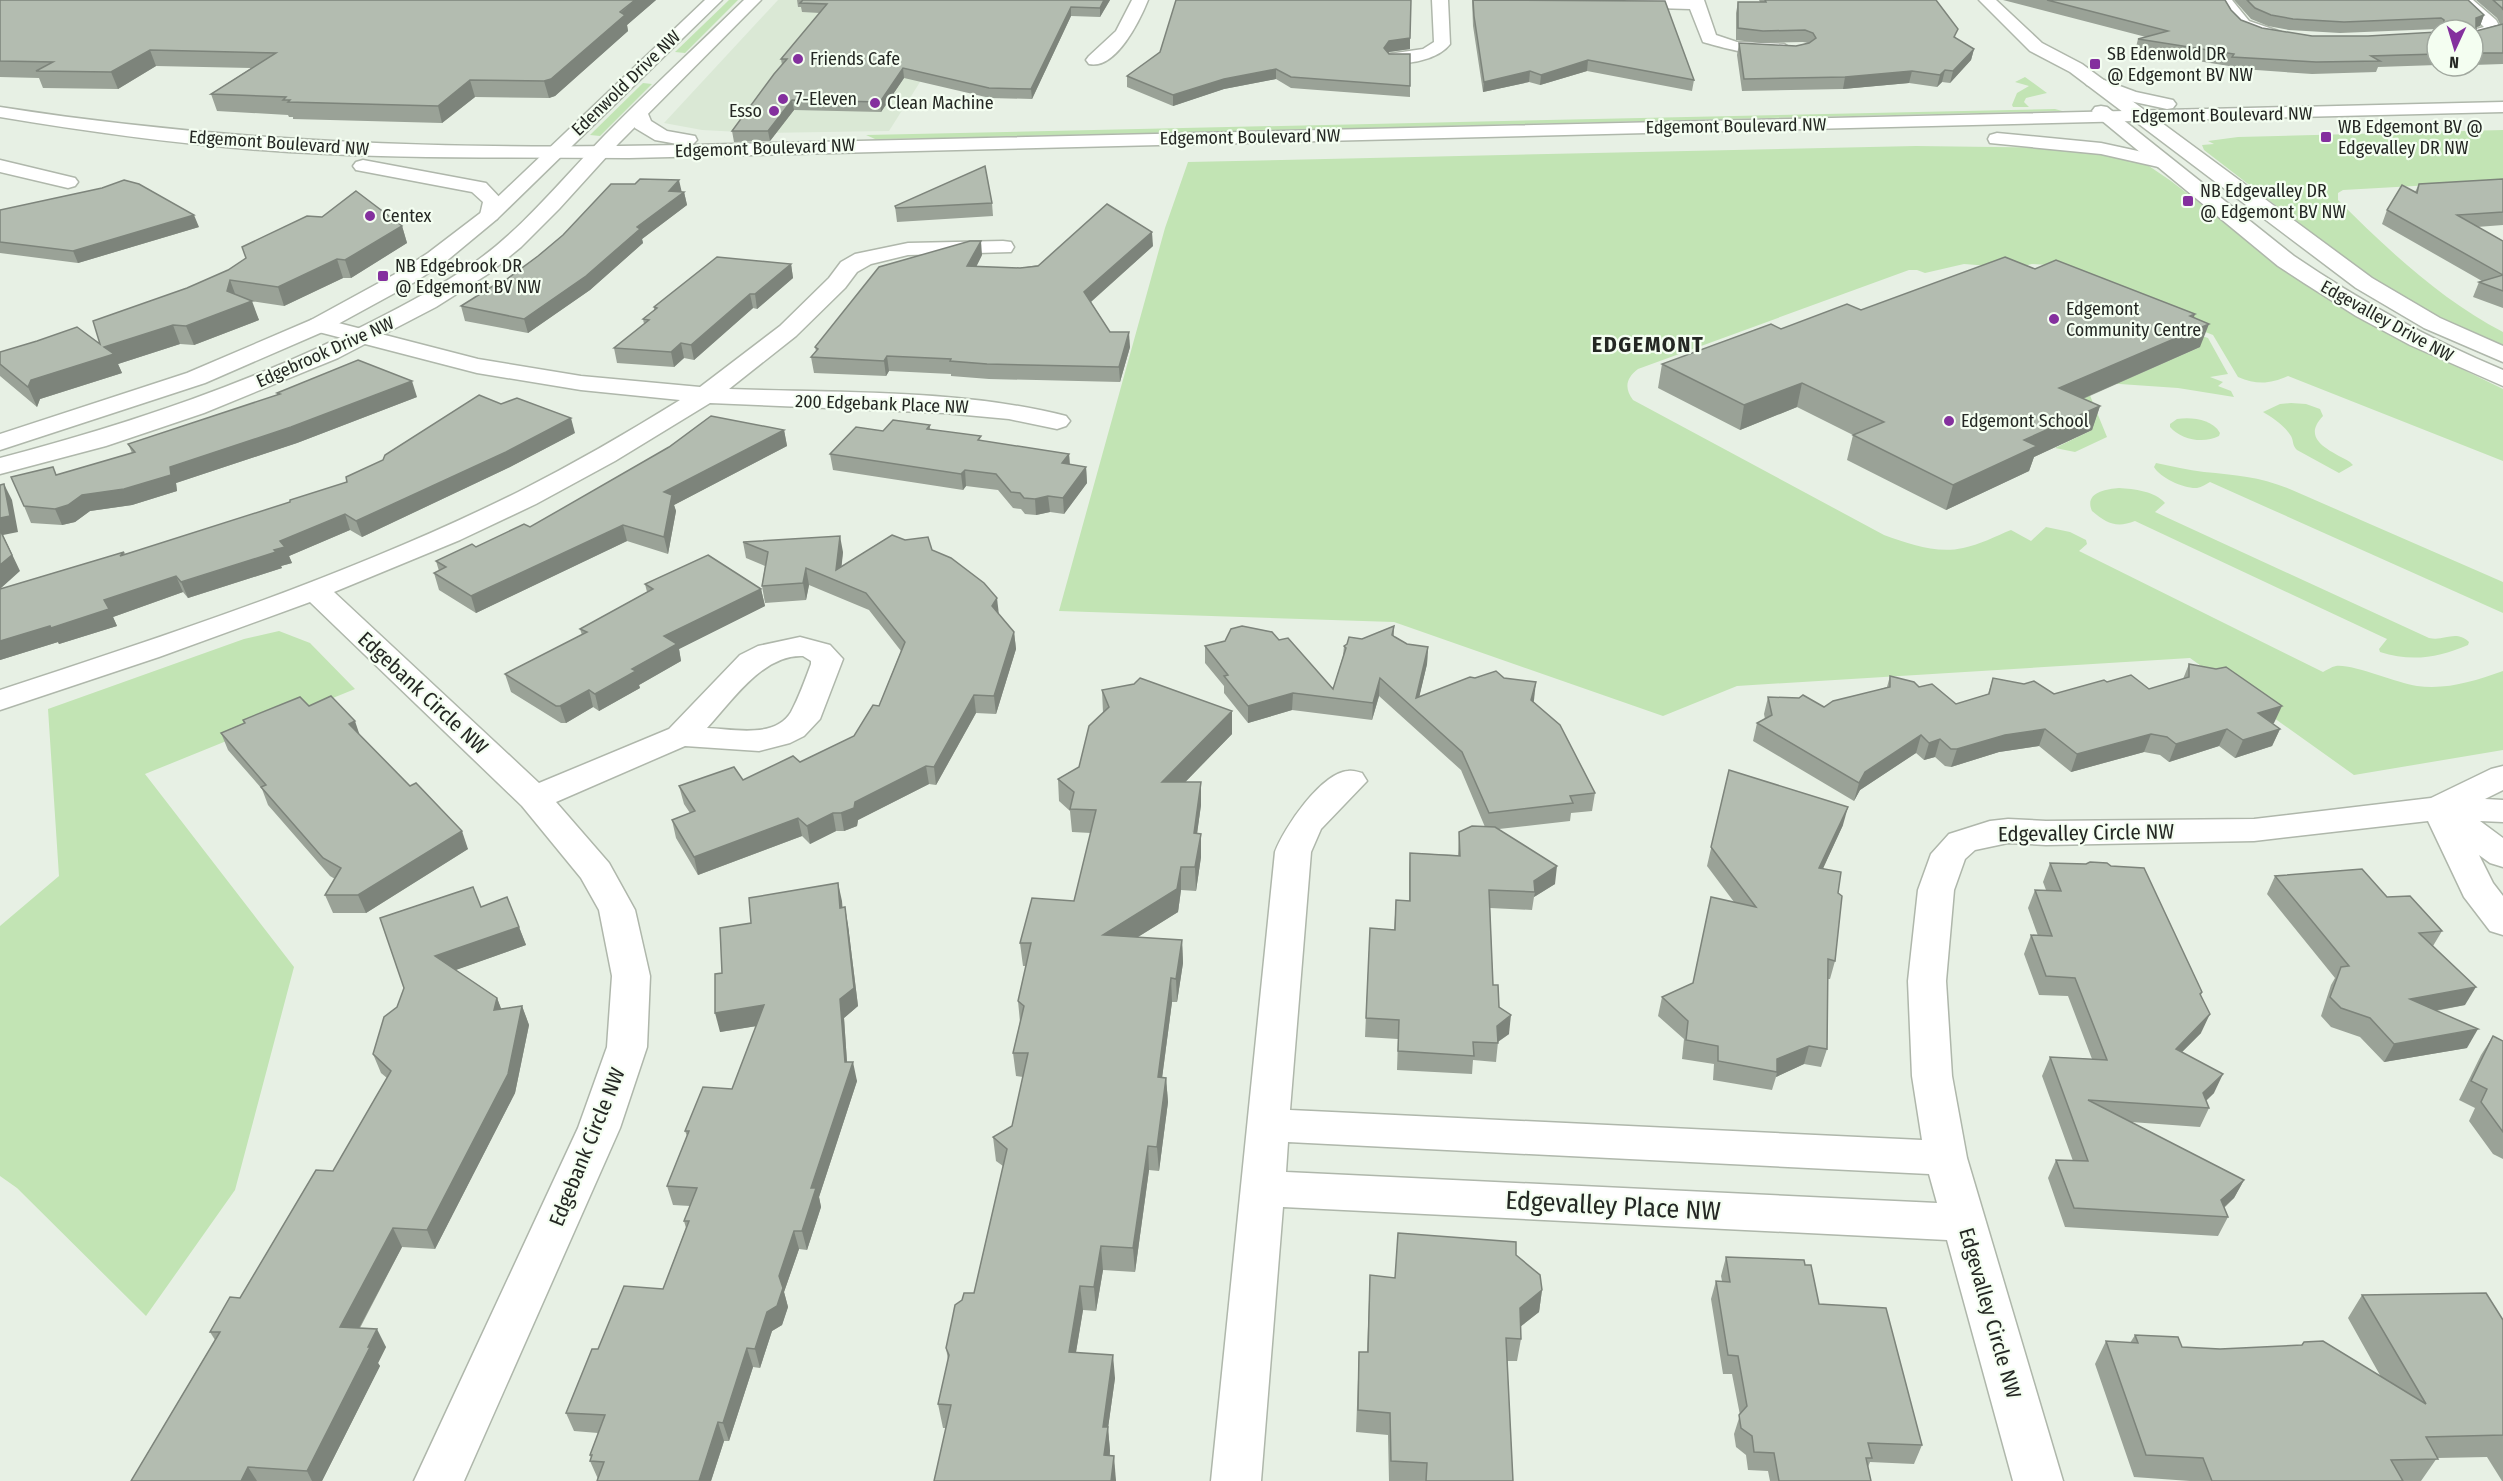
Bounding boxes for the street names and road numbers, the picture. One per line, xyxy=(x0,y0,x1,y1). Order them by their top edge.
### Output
street label: Edenwold Drive NW xyxy=(567,25,685,140)
street label: Edgemont Boulevard NW xyxy=(2132,102,2313,128)
street label: Edgemont Boulevard NW xyxy=(1646,113,1827,139)
street label: Edgemont Boulevard NW xyxy=(1160,124,1341,150)
street label: Edgemont Boulevard NW xyxy=(188,126,370,160)
street label: Edgemont Boulevard NW xyxy=(674,134,856,162)
street label: Edgevalley Drive NW xyxy=(2317,275,2458,367)
street label: Edgebrook Drive NW xyxy=(253,312,398,392)
street label: 200 Edgebank Place NW xyxy=(795,390,970,418)
street label: Edgebank Circle NW xyxy=(352,626,494,760)
street label: Edgevalley Circle NW xyxy=(1998,818,2175,848)
street label: Edgebank Circle NW xyxy=(543,1064,631,1230)
street label: Edgevalley Place NW xyxy=(1505,1185,1721,1227)
street label: Edgevalley Circle NW xyxy=(1953,1225,2027,1401)

